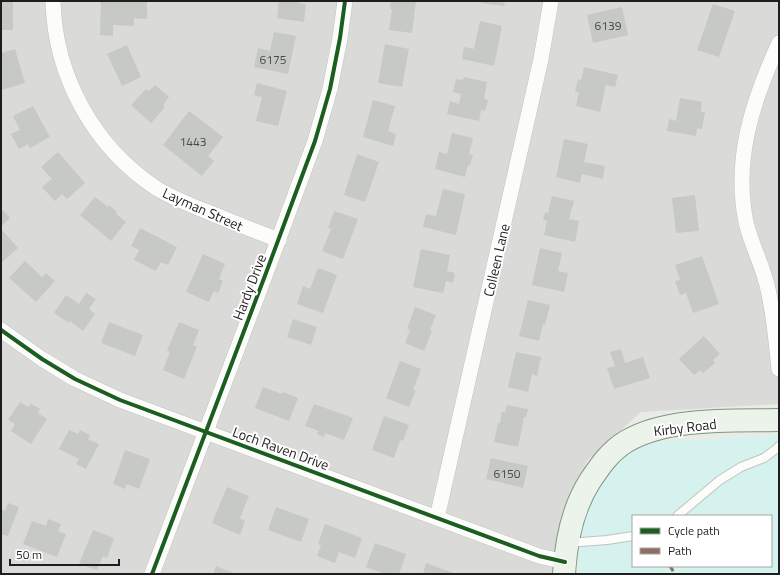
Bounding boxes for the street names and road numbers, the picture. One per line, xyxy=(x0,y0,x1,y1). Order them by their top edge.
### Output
street label: Layman Street xyxy=(160,182,247,236)
street label: Colleen Lane xyxy=(477,221,515,299)
street label: Hardy Drive xyxy=(227,251,271,323)
street label: Kirby Road xyxy=(652,413,718,441)
street label: Loch Raven Drive xyxy=(230,421,332,475)

